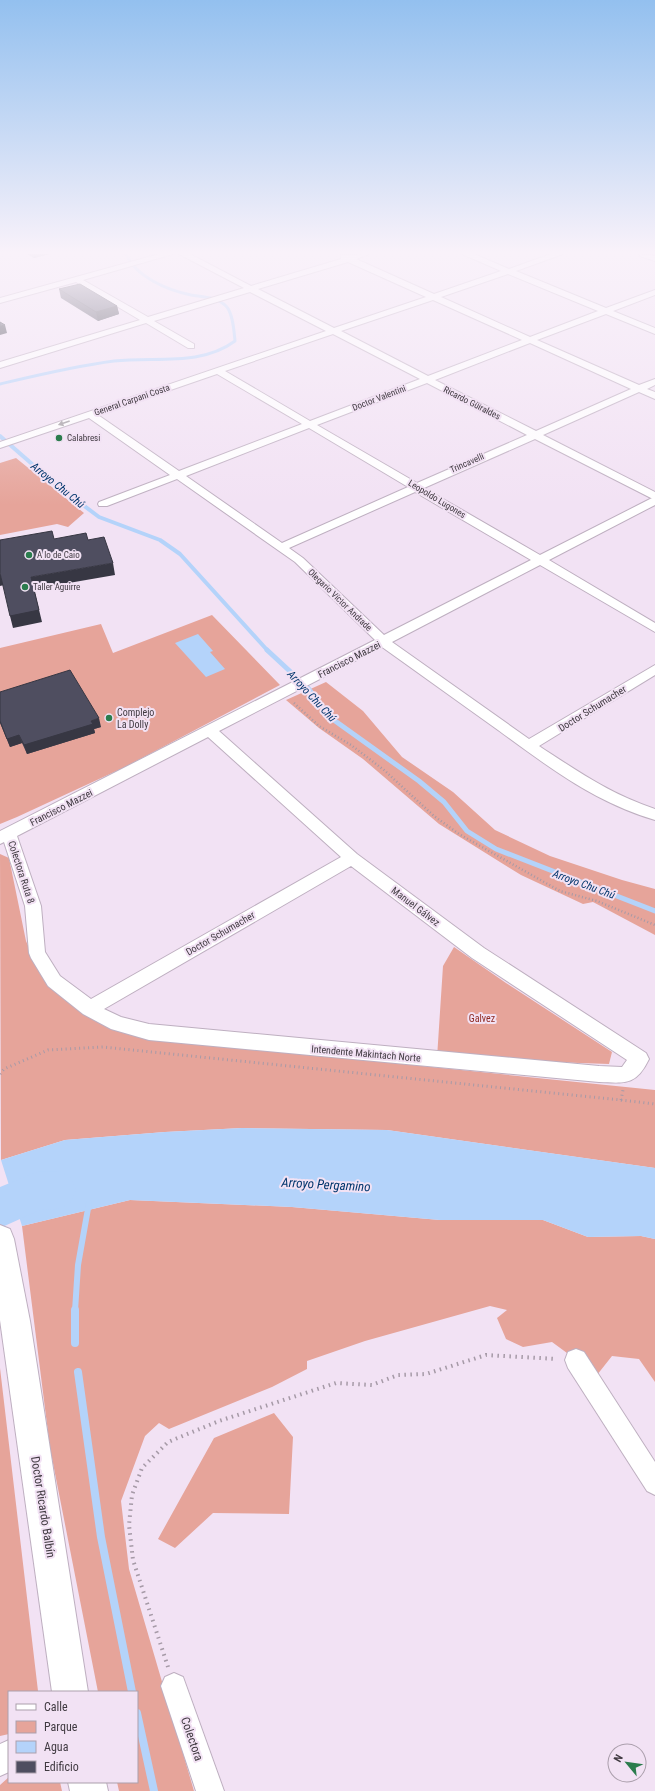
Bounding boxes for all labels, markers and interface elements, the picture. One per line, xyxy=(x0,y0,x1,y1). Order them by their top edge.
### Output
street label: General Carpani Costa xyxy=(93,382,171,418)
street label: Doctor Valentini xyxy=(351,383,407,413)
street label: Ricardo Güiraldes xyxy=(442,384,502,422)
one-way arrow xyxy=(58,420,70,426)
marker: Calabresi xyxy=(54,433,64,443)
place label: Calabresi xyxy=(67,433,100,443)
street label: Trincavelli xyxy=(448,451,486,475)
water label: Arroyo Chu Chú xyxy=(27,459,88,511)
street label: Leopoldo Lugones xyxy=(406,478,468,520)
marker: A lo de Caio xyxy=(24,550,34,560)
place label: A lo de Caio xyxy=(37,550,80,560)
street label: Olegario Víctor Andrade xyxy=(306,567,374,633)
marker: Taller Aguirre xyxy=(20,582,30,592)
place label: Taller Aguirre xyxy=(33,582,80,592)
street label: Francisco Mazzei xyxy=(316,639,382,680)
water label: Arroyo Chu Chú xyxy=(284,667,339,725)
street label: Doctor Schumacher xyxy=(556,683,628,734)
place label: Complejo La Dolly xyxy=(117,707,154,730)
marker: Complejo La Dolly xyxy=(104,713,114,723)
street label: Francisco Mazzei xyxy=(28,787,94,828)
street label: Colectora Ruta 8 xyxy=(6,839,37,905)
water label: Arroyo Chu Chú xyxy=(550,867,617,902)
street label: Manuel Gálvez xyxy=(389,885,442,928)
street label: Doctor Schumacher xyxy=(184,909,257,958)
park label: Galvez xyxy=(469,1013,495,1024)
street label: Intendente Makintach Norte xyxy=(311,1043,421,1064)
water label: Arroyo Pergamino xyxy=(280,1175,371,1194)
street label: Doctor Ricardo Balbín xyxy=(28,1455,58,1559)
legend xyxy=(8,1691,138,1783)
text: Calle xyxy=(44,1700,68,1714)
street label: Colectora xyxy=(178,1715,206,1763)
text: Parque xyxy=(44,1720,78,1734)
text: Agua xyxy=(44,1740,69,1754)
north arrow xyxy=(607,1743,647,1783)
text: N xyxy=(611,1752,626,1764)
text: Edificio xyxy=(44,1760,79,1774)

